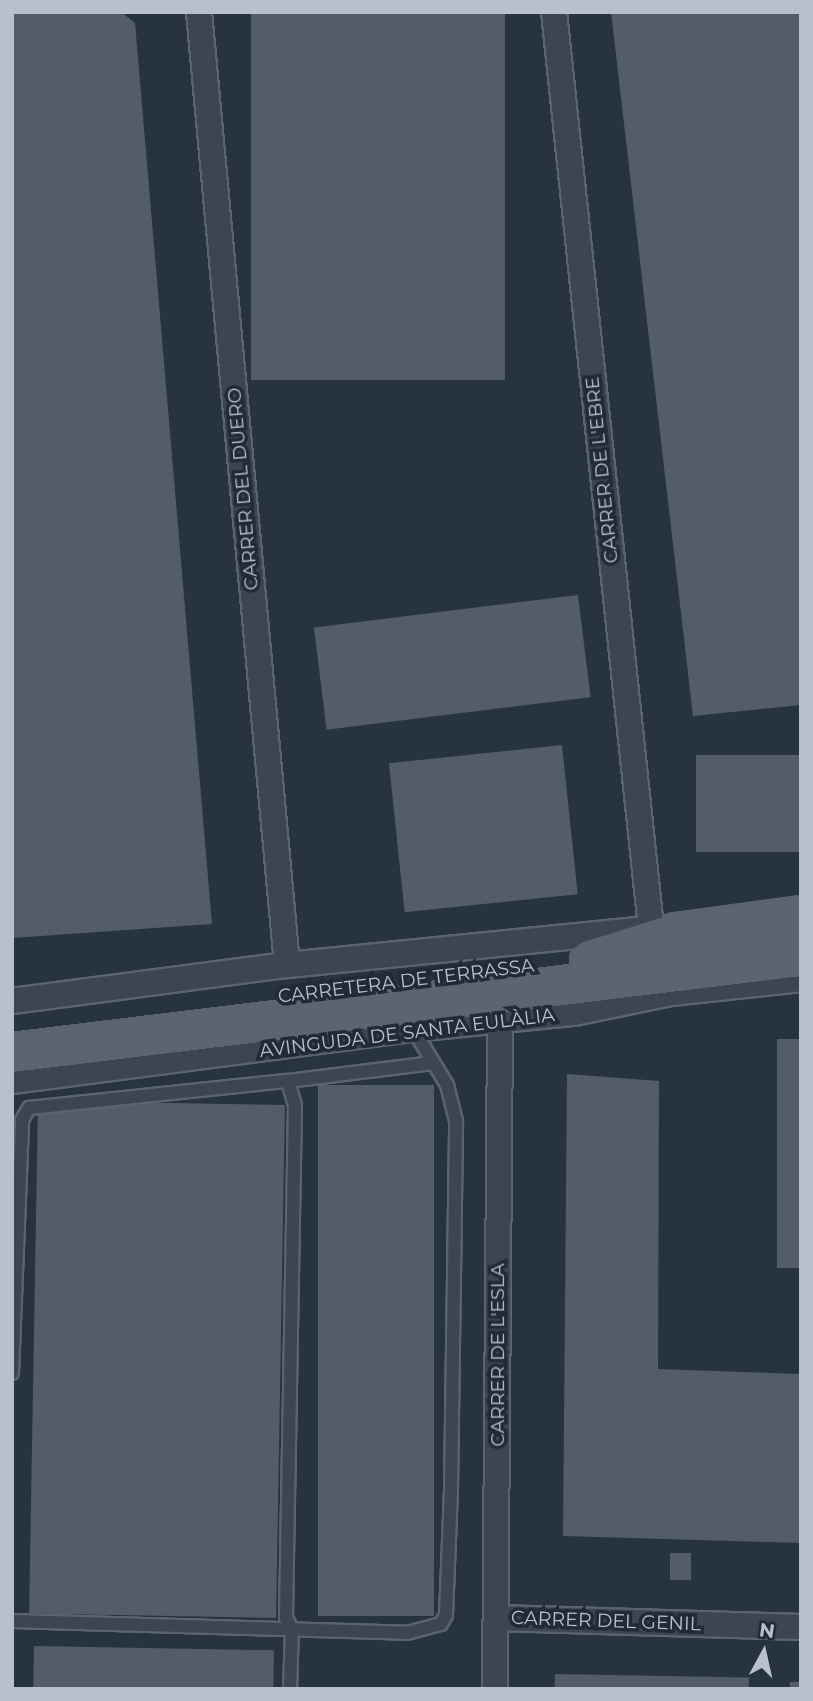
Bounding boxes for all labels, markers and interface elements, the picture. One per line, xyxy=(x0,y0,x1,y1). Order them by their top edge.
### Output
street label: CARRER DE L'EBRE xyxy=(581,376,623,564)
street label: CARRER DEL DUERO xyxy=(223,387,263,591)
street label: CARRETERA DE TERRASSA xyxy=(277,954,535,1008)
street label: AVINGUDA DE SANTA EULÀLIA xyxy=(258,1004,556,1062)
street label: CARRER DE L'ESLA xyxy=(487,1263,509,1447)
street label: CARRER DEL GENIL xyxy=(511,1606,701,1636)
north arrow xyxy=(729,1617,799,1687)
text: N xyxy=(758,1618,776,1643)

